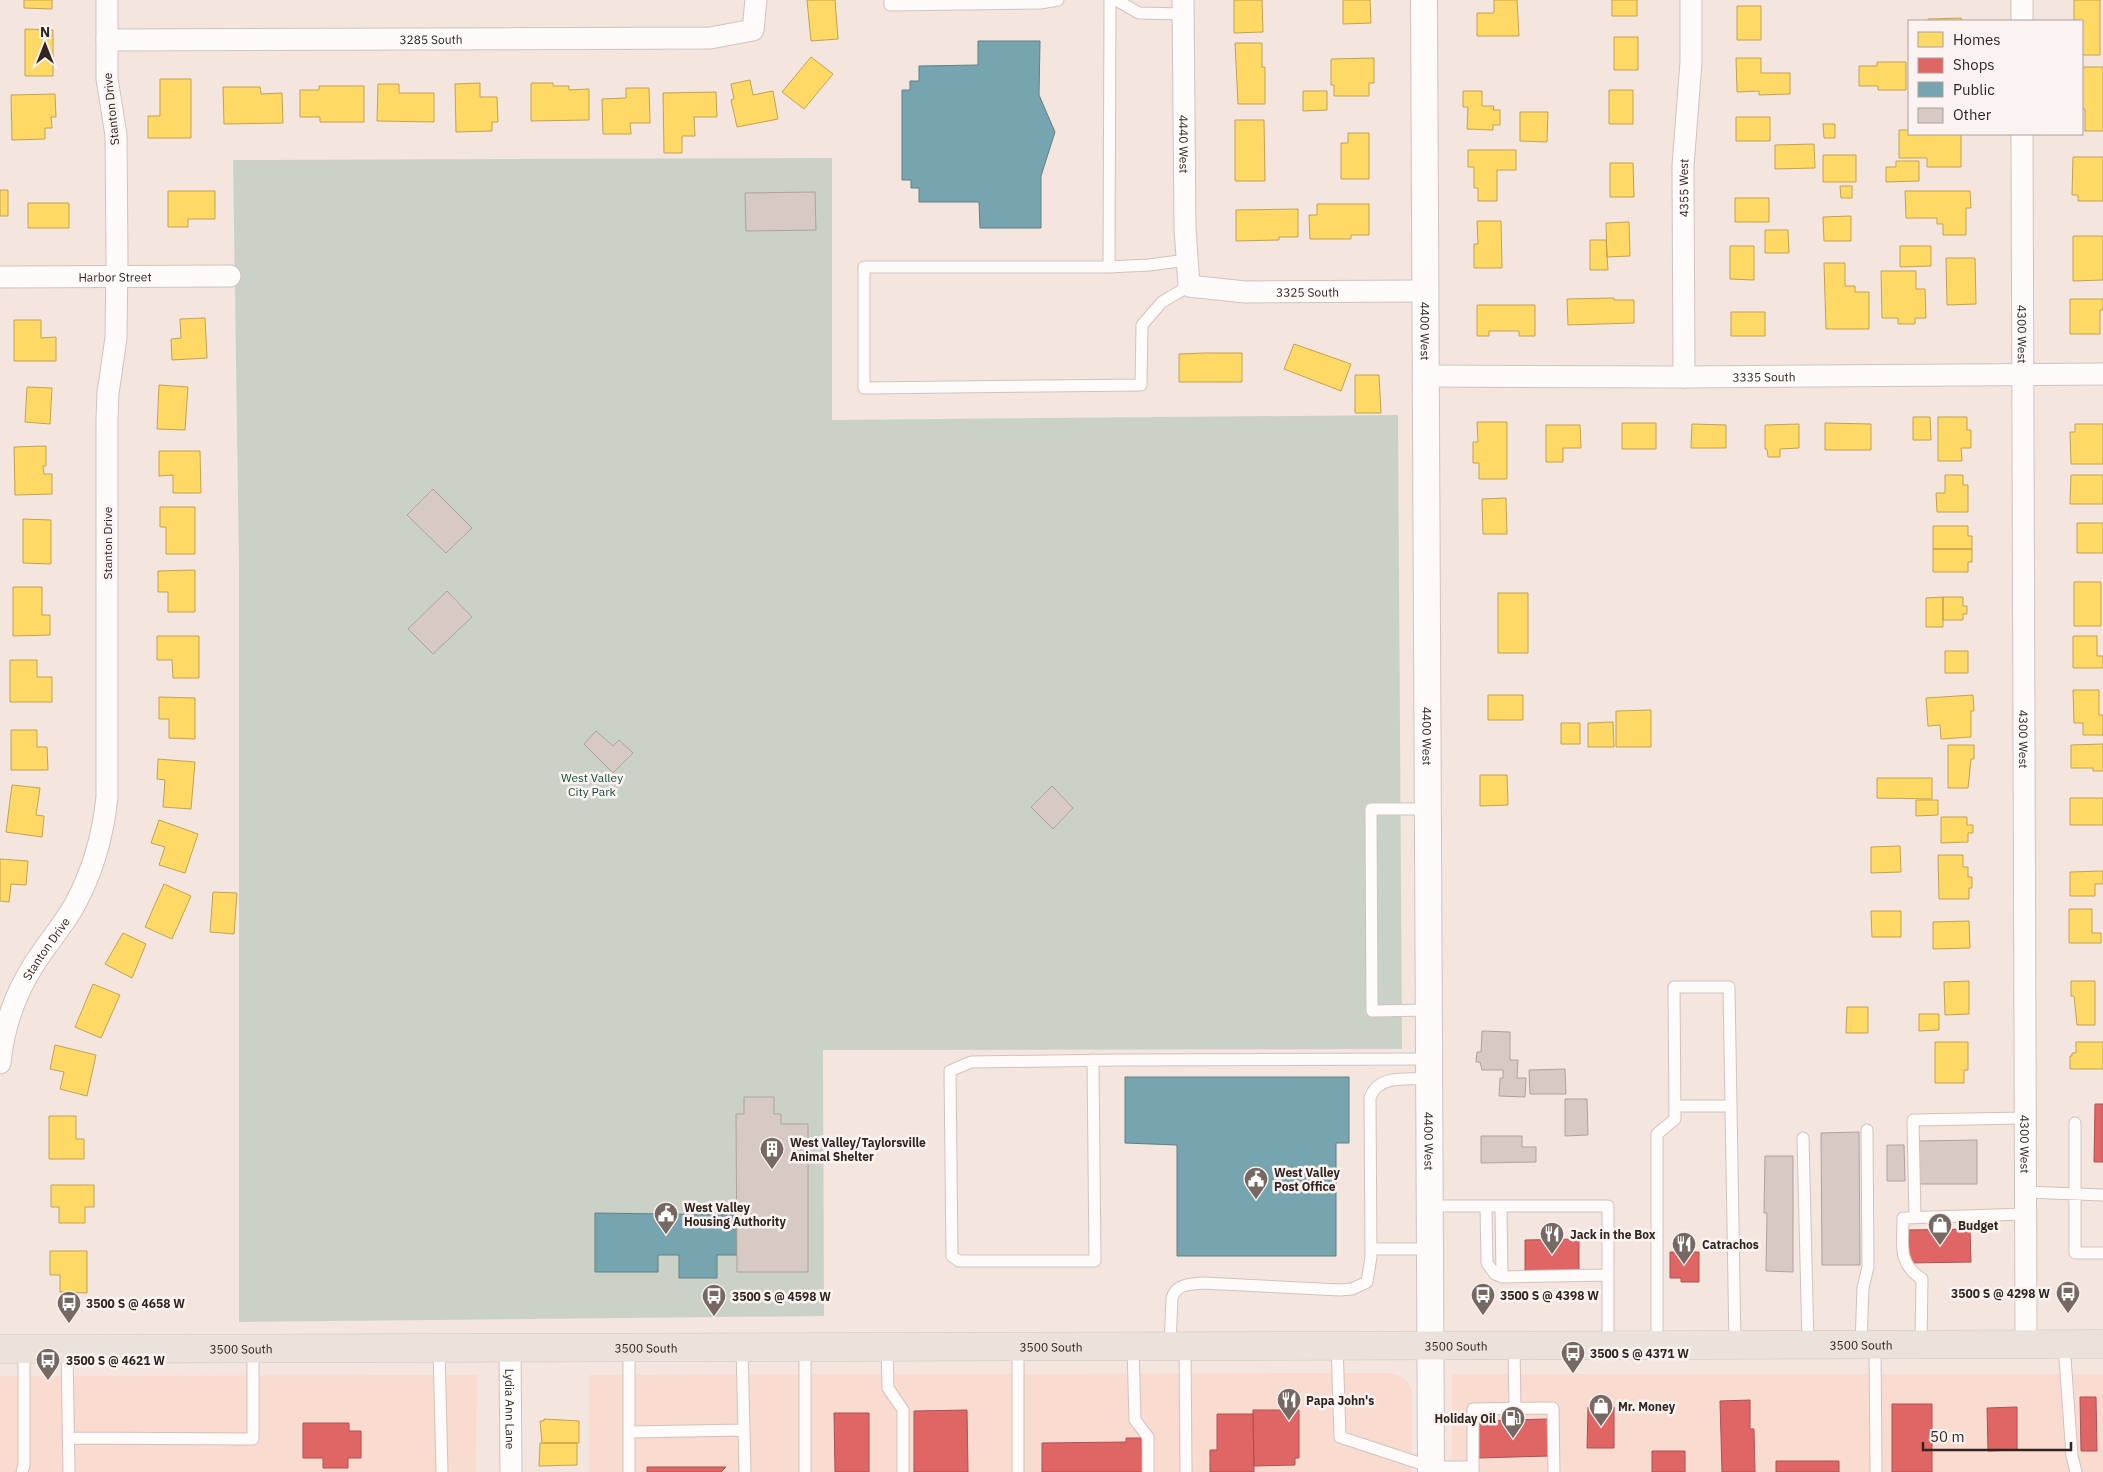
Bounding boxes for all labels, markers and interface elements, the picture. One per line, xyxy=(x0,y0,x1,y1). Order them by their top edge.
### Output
north arrow xyxy=(20,20,70,70)
legend xyxy=(1908,20,2083,135)
text: N xyxy=(40,23,50,41)
text: Homes xyxy=(1953,30,2001,49)
street label: 3285 South xyxy=(399,31,463,47)
text: Shops xyxy=(1953,55,1995,74)
street label: Stanton Drive xyxy=(100,72,122,146)
text: Public xyxy=(1953,80,1995,99)
text: Other xyxy=(1953,105,1992,124)
street label: 4440 West xyxy=(1177,115,1192,173)
street label: 4355 West xyxy=(1675,158,1691,217)
street label: Harbor Street xyxy=(78,269,152,284)
street label: 3325 South xyxy=(1276,284,1339,299)
street label: 4400 West xyxy=(1418,302,1433,360)
street label: 4300 West xyxy=(2015,305,2030,363)
street label: 3335 South xyxy=(1732,369,1796,384)
street label: Stanton Drive xyxy=(100,506,115,579)
street label: 4400 West xyxy=(1420,707,1435,765)
street label: 4300 West xyxy=(2016,710,2032,768)
park label: West Valley City Park xyxy=(561,770,623,799)
street label: Stanton Drive xyxy=(19,914,73,982)
street label: 4400 West xyxy=(1422,1112,1437,1170)
street label: 4300 West xyxy=(2018,1115,2033,1173)
place label: West Valley/Taylorsville Animal Shelter xyxy=(790,1135,926,1164)
building icon: West Valley/Taylorsville Animal Shelter xyxy=(759,1136,785,1170)
place label: West Valley Post Office xyxy=(1274,1165,1340,1194)
public building icon: West Valley Post Office xyxy=(1243,1166,1269,1200)
place label: West Valley Housing Authority xyxy=(684,1200,786,1229)
public building icon: West Valley Housing Authority xyxy=(653,1201,679,1235)
shop icon: Budget xyxy=(1927,1212,1953,1246)
place label: Budget xyxy=(1958,1218,1999,1233)
restaurant icon: Jack in the Box xyxy=(1539,1221,1565,1255)
place label: Jack in the Box xyxy=(1570,1227,1656,1242)
restaurant icon: Catrachos xyxy=(1671,1231,1697,1265)
place label: Catrachos xyxy=(1702,1237,1759,1252)
bus stop icon: 3500 S @ 4298 W xyxy=(2055,1280,2081,1314)
bus stop icon: 3500 S @ 4398 W xyxy=(1470,1282,1496,1316)
bus stop icon: 3500 S @ 4598 W xyxy=(701,1283,727,1317)
place label: 3500 S @ 4298 W xyxy=(1951,1286,2050,1301)
place label: 3500 S @ 4398 W xyxy=(1500,1288,1599,1303)
place label: 3500 S @ 4598 W xyxy=(732,1289,831,1304)
bus stop icon: 3500 S @ 4658 W xyxy=(56,1290,82,1324)
place label: 3500 S @ 4658 W xyxy=(86,1296,185,1311)
street label: 3500 South xyxy=(1829,1337,1893,1352)
street label: 3500 South xyxy=(1424,1338,1488,1353)
street label: 3500 South xyxy=(1019,1339,1083,1354)
street label: 3500 South xyxy=(614,1340,678,1355)
bus stop icon: 3500 S @ 4371 W xyxy=(1560,1340,1586,1374)
street label: 3500 South xyxy=(209,1341,273,1356)
place label: 3500 S @ 4371 W xyxy=(1590,1346,1689,1361)
bus stop icon: 3500 S @ 4621 W xyxy=(35,1347,61,1381)
place label: 3500 S @ 4621 W xyxy=(66,1353,165,1368)
street label: Lydia Ann Lane xyxy=(503,1369,518,1450)
restaurant icon: Papa John's xyxy=(1276,1387,1302,1421)
place label: Papa John's xyxy=(1306,1393,1374,1408)
shop icon: Mr. Money xyxy=(1588,1393,1614,1427)
place label: Mr. Money xyxy=(1618,1399,1676,1414)
fuel station icon: Holiday Oil xyxy=(1500,1405,1526,1439)
place label: Holiday Oil xyxy=(1435,1411,1496,1426)
scale bar xyxy=(1923,1420,2070,1452)
text: 50 m xyxy=(1930,1427,1965,1446)

